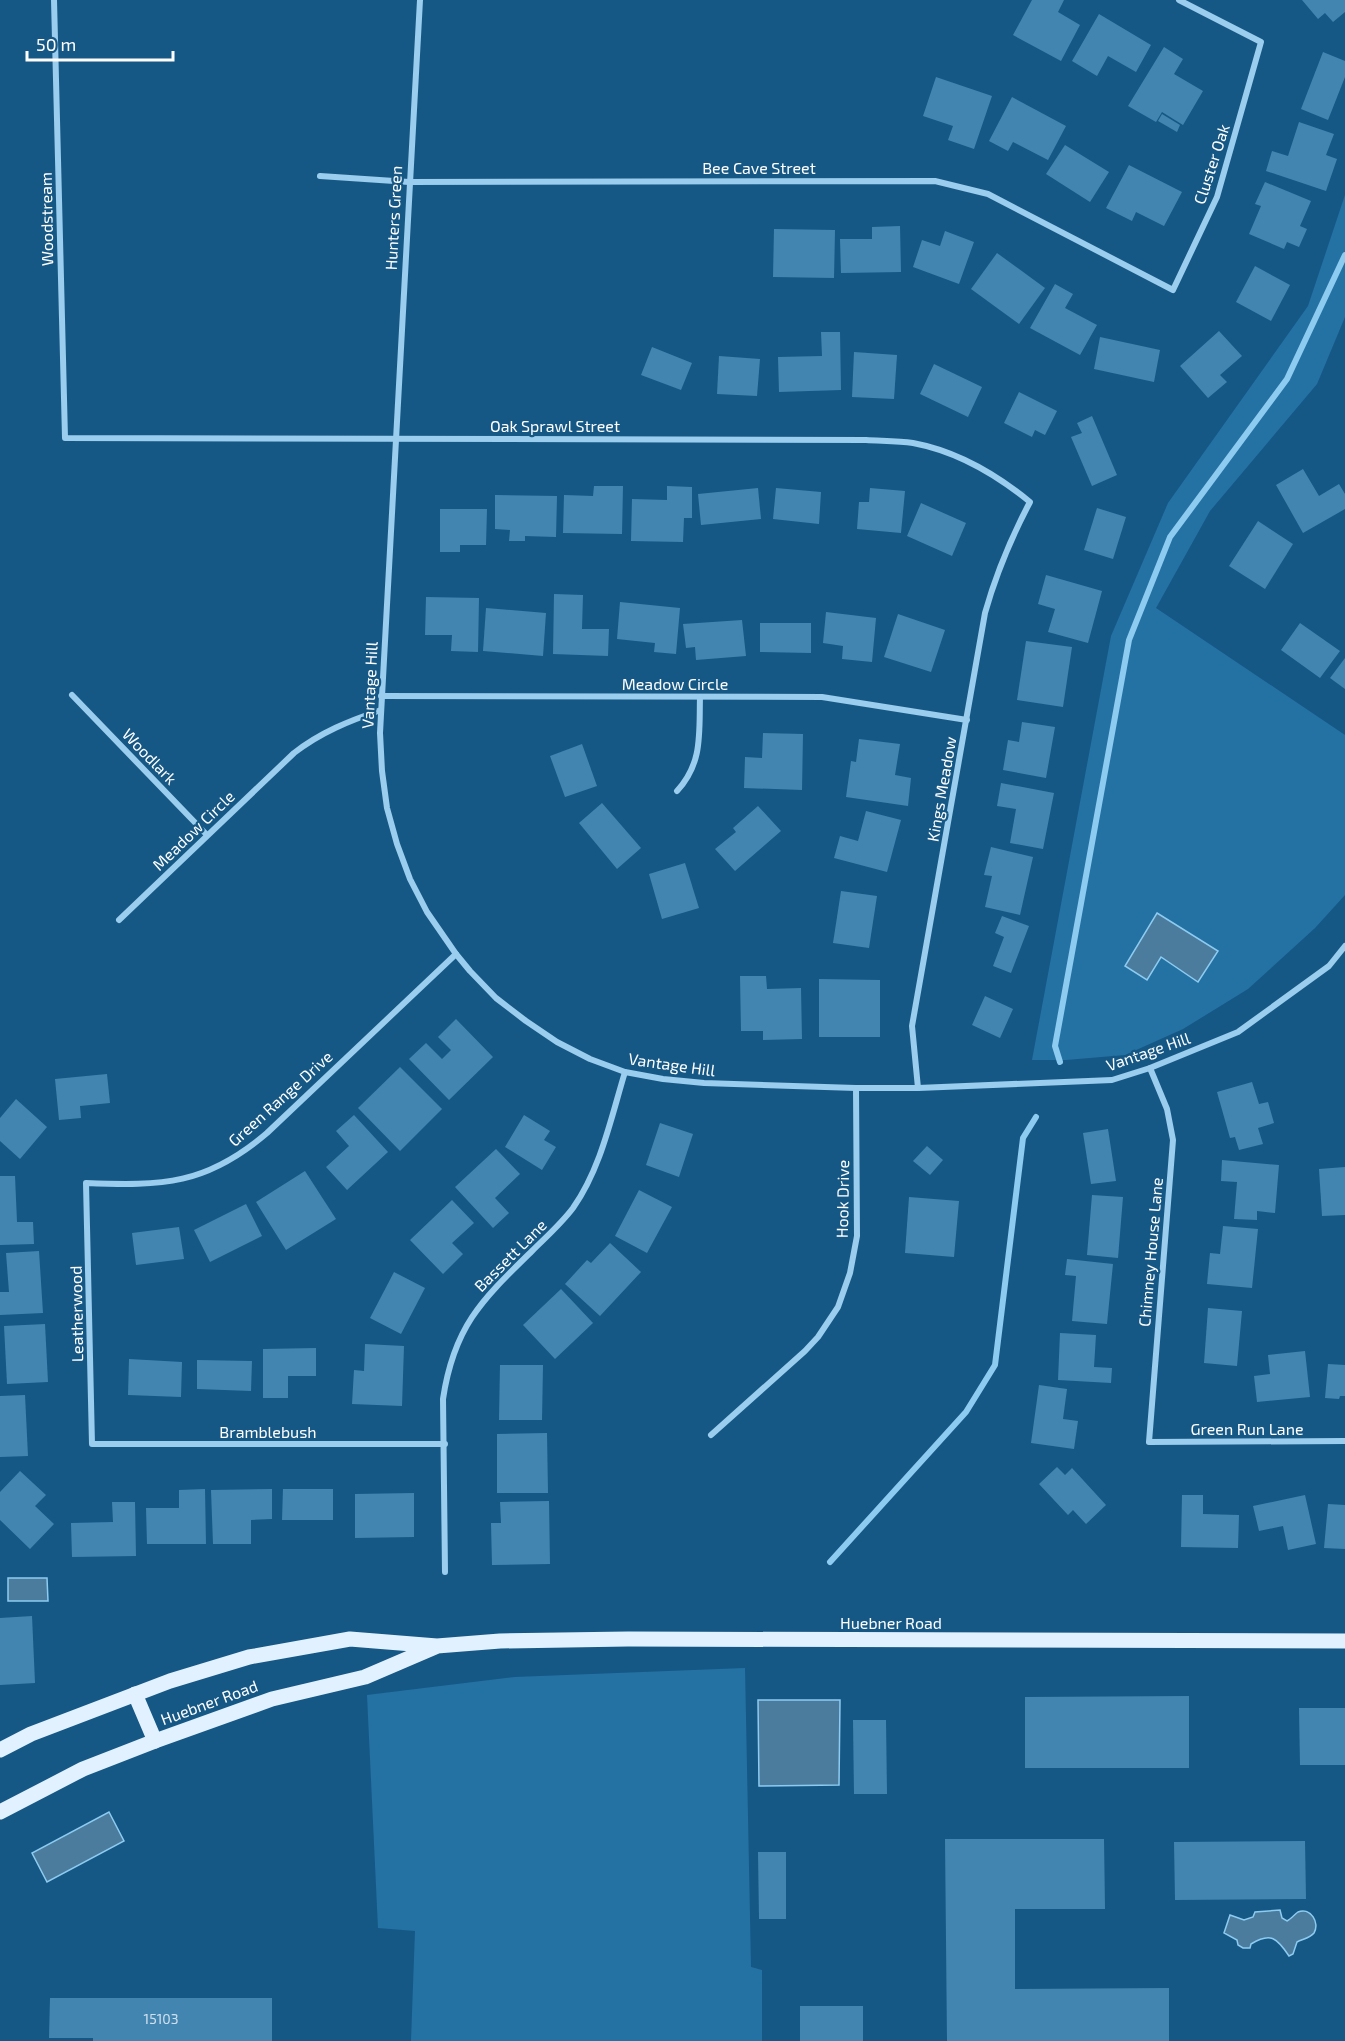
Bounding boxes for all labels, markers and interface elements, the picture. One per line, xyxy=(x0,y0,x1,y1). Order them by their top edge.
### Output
scale bar xyxy=(27,24,172,62)
text: 50 m xyxy=(36,33,76,55)
street label: Cluster Oak xyxy=(1189,122,1233,206)
street label: Bee Cave Street xyxy=(702,158,816,177)
street label: Hunters Green xyxy=(381,165,405,271)
street label: Woodstream xyxy=(36,172,56,266)
street label: Oak Sprawl Street xyxy=(490,416,620,435)
street label: Vantage Hill xyxy=(357,641,381,729)
street label: Meadow Circle xyxy=(622,674,728,693)
street label: Woodlark xyxy=(119,724,181,788)
street label: Kings Meadow xyxy=(922,735,960,843)
street label: Meadow Circle xyxy=(148,786,238,874)
street label: Vantage Hill xyxy=(1104,1028,1193,1074)
street label: Green Range Drive xyxy=(224,1046,336,1150)
street label: Vantage Hill xyxy=(627,1049,717,1080)
street label: Hook Drive xyxy=(832,1160,852,1238)
street label: Chimney House Lane xyxy=(1134,1176,1166,1328)
street label: Bassett Lane xyxy=(470,1215,550,1295)
street label: Leatherwood xyxy=(66,1266,86,1362)
street label: Green Run Lane xyxy=(1190,1419,1304,1438)
street label: Bramblebush xyxy=(219,1422,317,1441)
street label: Huebner Road xyxy=(840,1613,942,1632)
street label: Huebner Road xyxy=(158,1676,260,1728)
house number: 15103 xyxy=(144,2010,178,2027)

